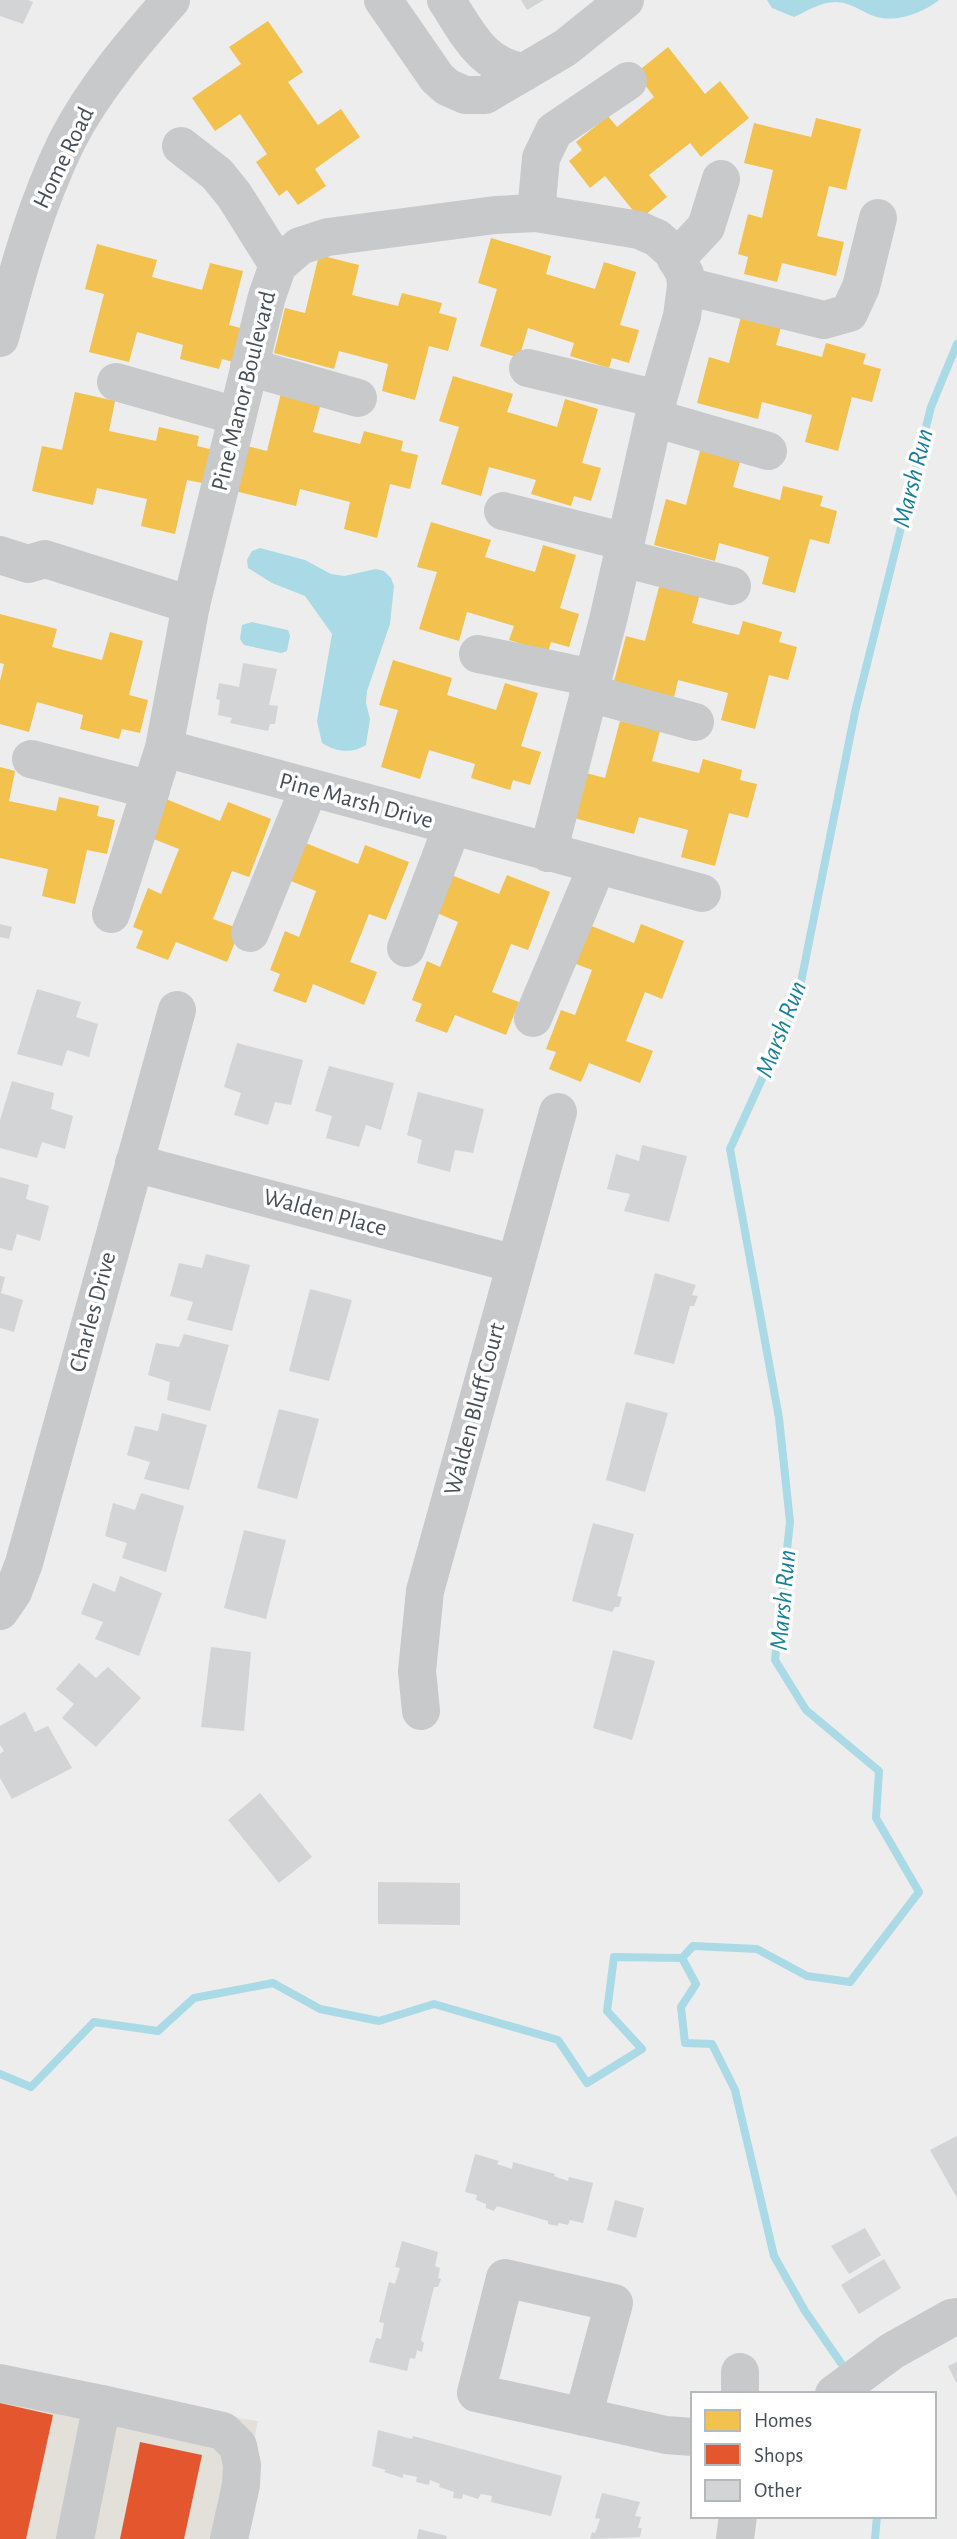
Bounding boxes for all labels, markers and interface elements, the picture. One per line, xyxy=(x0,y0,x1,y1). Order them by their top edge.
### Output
street label: Home Road xyxy=(29,104,99,212)
street label: Pine Manor Boulevard xyxy=(208,288,280,494)
water label: Marsh Run xyxy=(888,426,938,530)
street label: Pine Marsh Drive xyxy=(276,769,436,833)
water label: Marsh Run xyxy=(751,977,811,1081)
street label: Walden Place xyxy=(261,1185,389,1241)
street label: Charles Drive xyxy=(65,1249,121,1375)
street label: Walden Bluff Court xyxy=(440,1320,510,1498)
water label: Marsh Run xyxy=(766,1549,800,1651)
legend xyxy=(691,2392,936,2518)
text: Homes xyxy=(754,2410,812,2431)
text: Shops xyxy=(754,2445,803,2466)
text: Other xyxy=(754,2480,802,2501)

